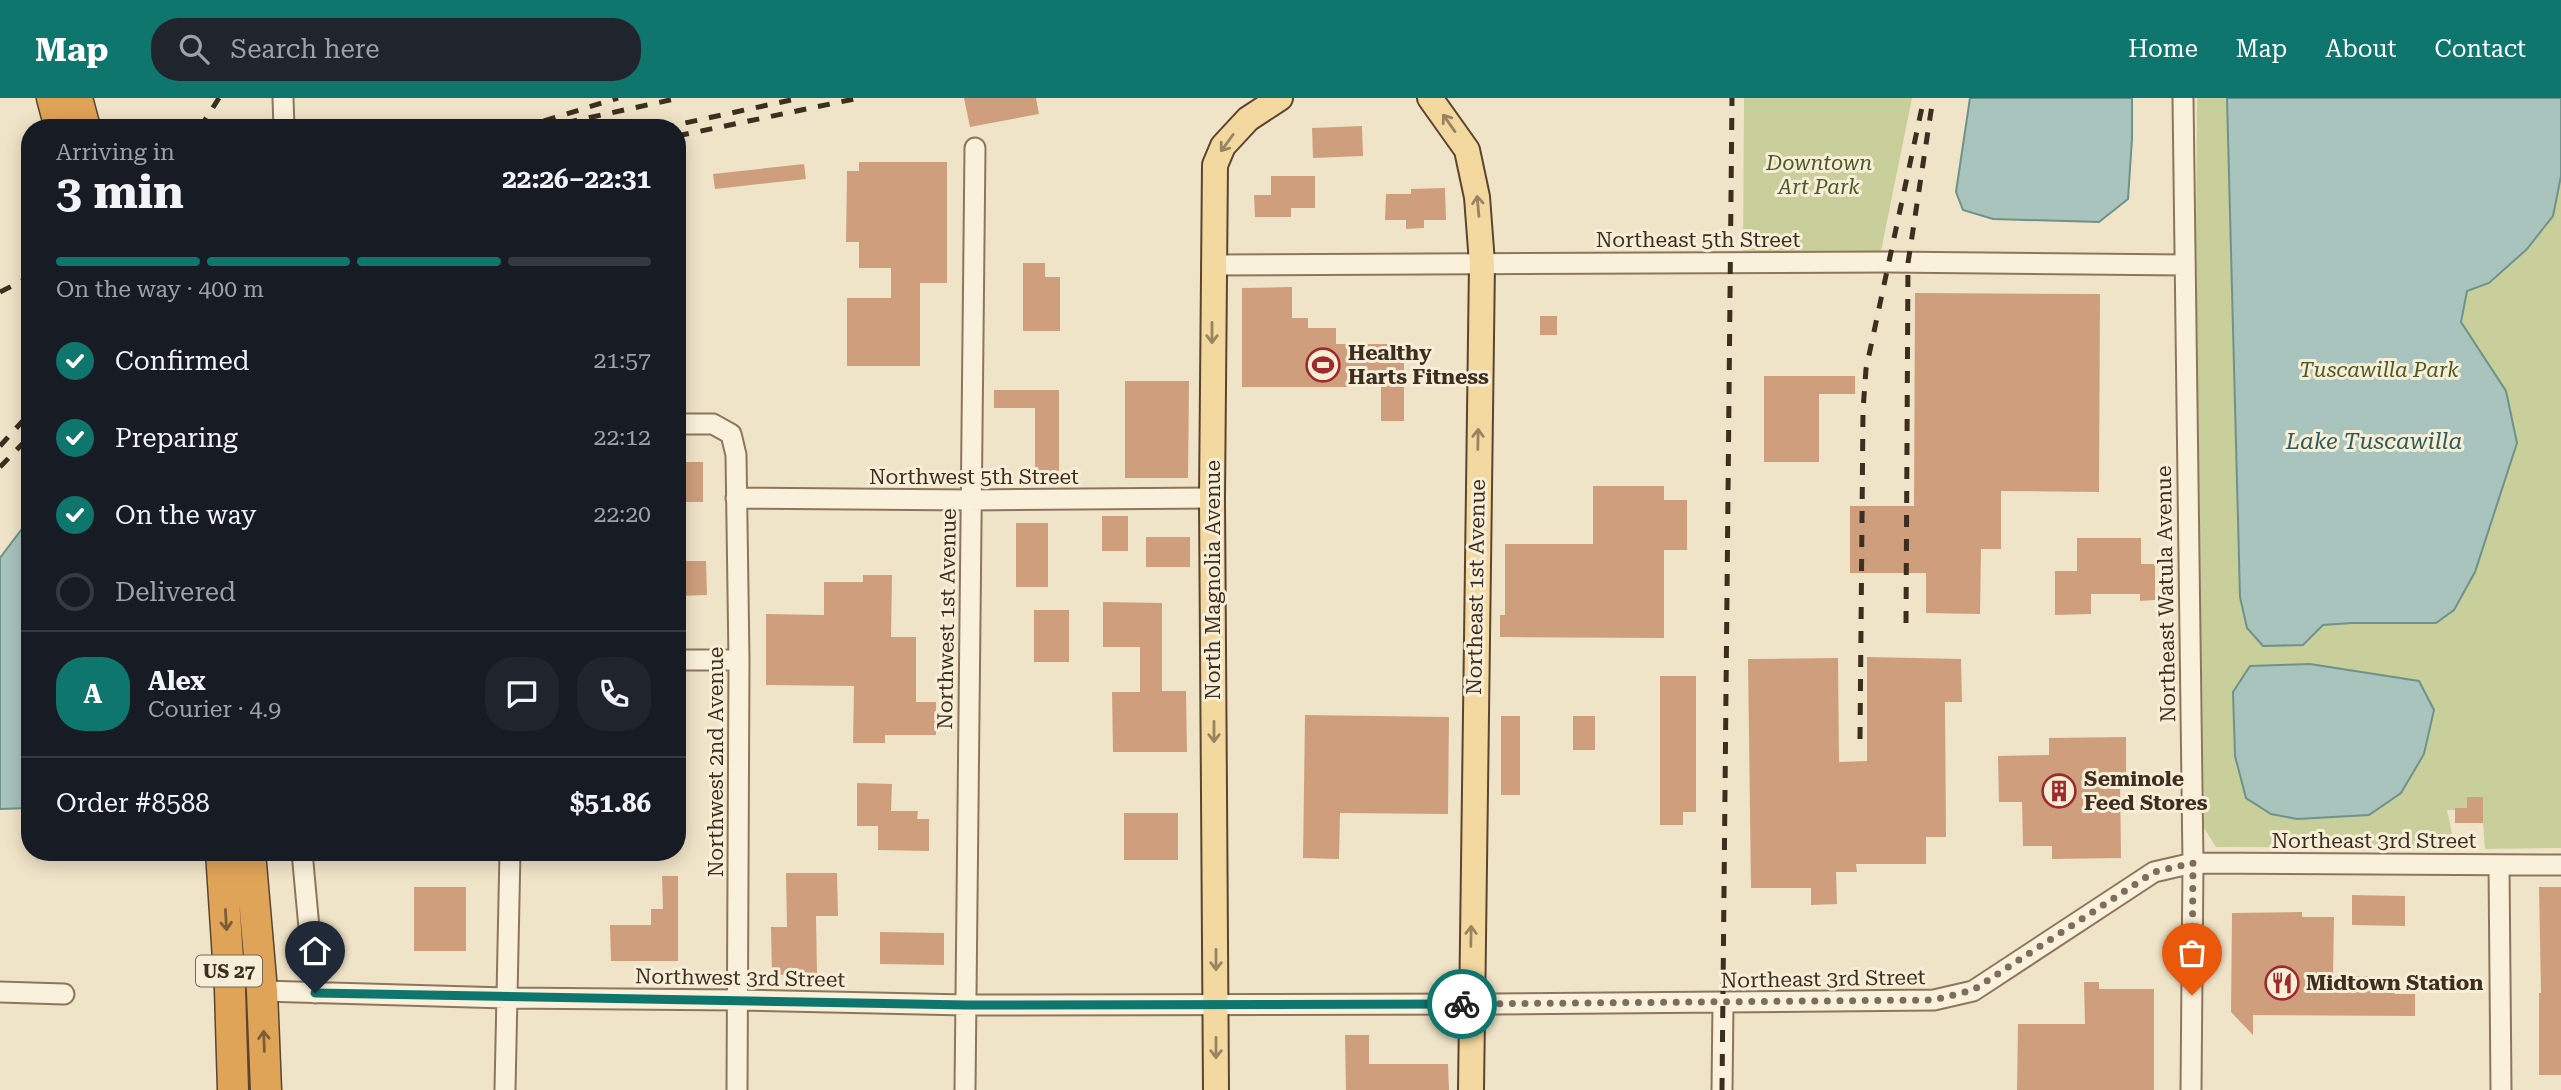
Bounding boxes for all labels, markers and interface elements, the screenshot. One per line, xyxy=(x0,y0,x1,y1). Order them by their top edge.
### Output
search box xyxy=(151,18,641,81)
text: Map xyxy=(35,30,109,69)
icon: search xyxy=(175,30,213,68)
text: Search here xyxy=(231,34,380,64)
text: Home xyxy=(2128,35,2198,63)
text: Map xyxy=(2236,35,2287,63)
text: About xyxy=(2325,35,2396,63)
text: Contact xyxy=(2434,35,2526,63)
one-way arrow xyxy=(1442,114,1456,133)
one-way arrow xyxy=(1220,133,1235,152)
text: Arriving in xyxy=(56,139,175,166)
park label: Downtown Art Park xyxy=(1765,151,1872,199)
text: 22:26–22:31 xyxy=(502,164,651,194)
text: 3 min xyxy=(56,165,184,219)
one-way arrow xyxy=(1471,195,1484,218)
street label: Northeast 5th Street xyxy=(1596,228,1800,252)
text: On the way · 400 m xyxy=(56,276,264,303)
one-way arrow xyxy=(1205,322,1219,345)
place label: Healthy Harts Fitness xyxy=(1348,341,1489,389)
icon: check xyxy=(56,342,94,380)
text: Confirmed xyxy=(115,346,250,376)
sports icon: Healthy Harts Fitness xyxy=(1304,346,1342,384)
text: 21:57 xyxy=(594,347,651,374)
park label: Tuscawilla Park xyxy=(2299,358,2459,382)
icon: check xyxy=(56,419,94,457)
text: Preparing xyxy=(115,423,238,453)
text: 22:12 xyxy=(594,424,651,451)
one-way arrow xyxy=(1471,428,1485,451)
water label: Lake Tuscawilla xyxy=(2285,428,2462,455)
street label: North Magnolia Avenue xyxy=(1201,460,1225,700)
street label: Northwest 5th Street xyxy=(869,465,1079,489)
street label: Northeast Watula Avenue xyxy=(2152,465,2180,723)
street label: Northeast 1st Avenue xyxy=(1462,479,1490,695)
icon: check xyxy=(56,496,94,534)
text: On the way xyxy=(115,500,256,530)
text: 22:20 xyxy=(594,501,651,528)
street label: Northwest 1st Avenue xyxy=(933,508,961,730)
text: Delivered xyxy=(115,577,236,607)
street label: Northwest 2nd Avenue xyxy=(704,647,728,877)
button: chat xyxy=(485,657,559,731)
button: phone xyxy=(577,657,651,731)
text: Alex xyxy=(148,666,206,696)
text: A xyxy=(84,679,102,709)
text: Courier · 4.9 xyxy=(148,696,281,723)
one-way arrow xyxy=(1207,721,1221,744)
place label: Seminole Feed Stores xyxy=(2084,767,2208,815)
building icon: Seminole Feed Stores xyxy=(2040,772,2078,810)
text: Order #8588 xyxy=(56,788,210,818)
text: $51.86 xyxy=(570,788,651,818)
street label: Northeast 3rd Street xyxy=(2272,829,2477,853)
one-way arrow xyxy=(220,909,233,932)
pin xyxy=(285,921,345,993)
pin xyxy=(2162,923,2222,995)
one-way arrow xyxy=(1465,925,1478,948)
icon: home xyxy=(296,932,334,970)
icon: bag xyxy=(2173,934,2211,972)
one-way arrow xyxy=(1209,948,1223,971)
road number: US 27 xyxy=(196,956,262,986)
street label: Northwest 3rd Street xyxy=(635,964,846,992)
restaurant icon: Midtown Station xyxy=(2263,964,2301,1002)
street label: Northeast 3rd Street xyxy=(1720,965,1926,993)
courier xyxy=(1427,969,1497,1039)
place label: Midtown Station xyxy=(2306,971,2483,995)
icon: bike xyxy=(1443,985,1481,1023)
one-way arrow xyxy=(257,1029,270,1052)
one-way arrow xyxy=(1209,1036,1223,1059)

